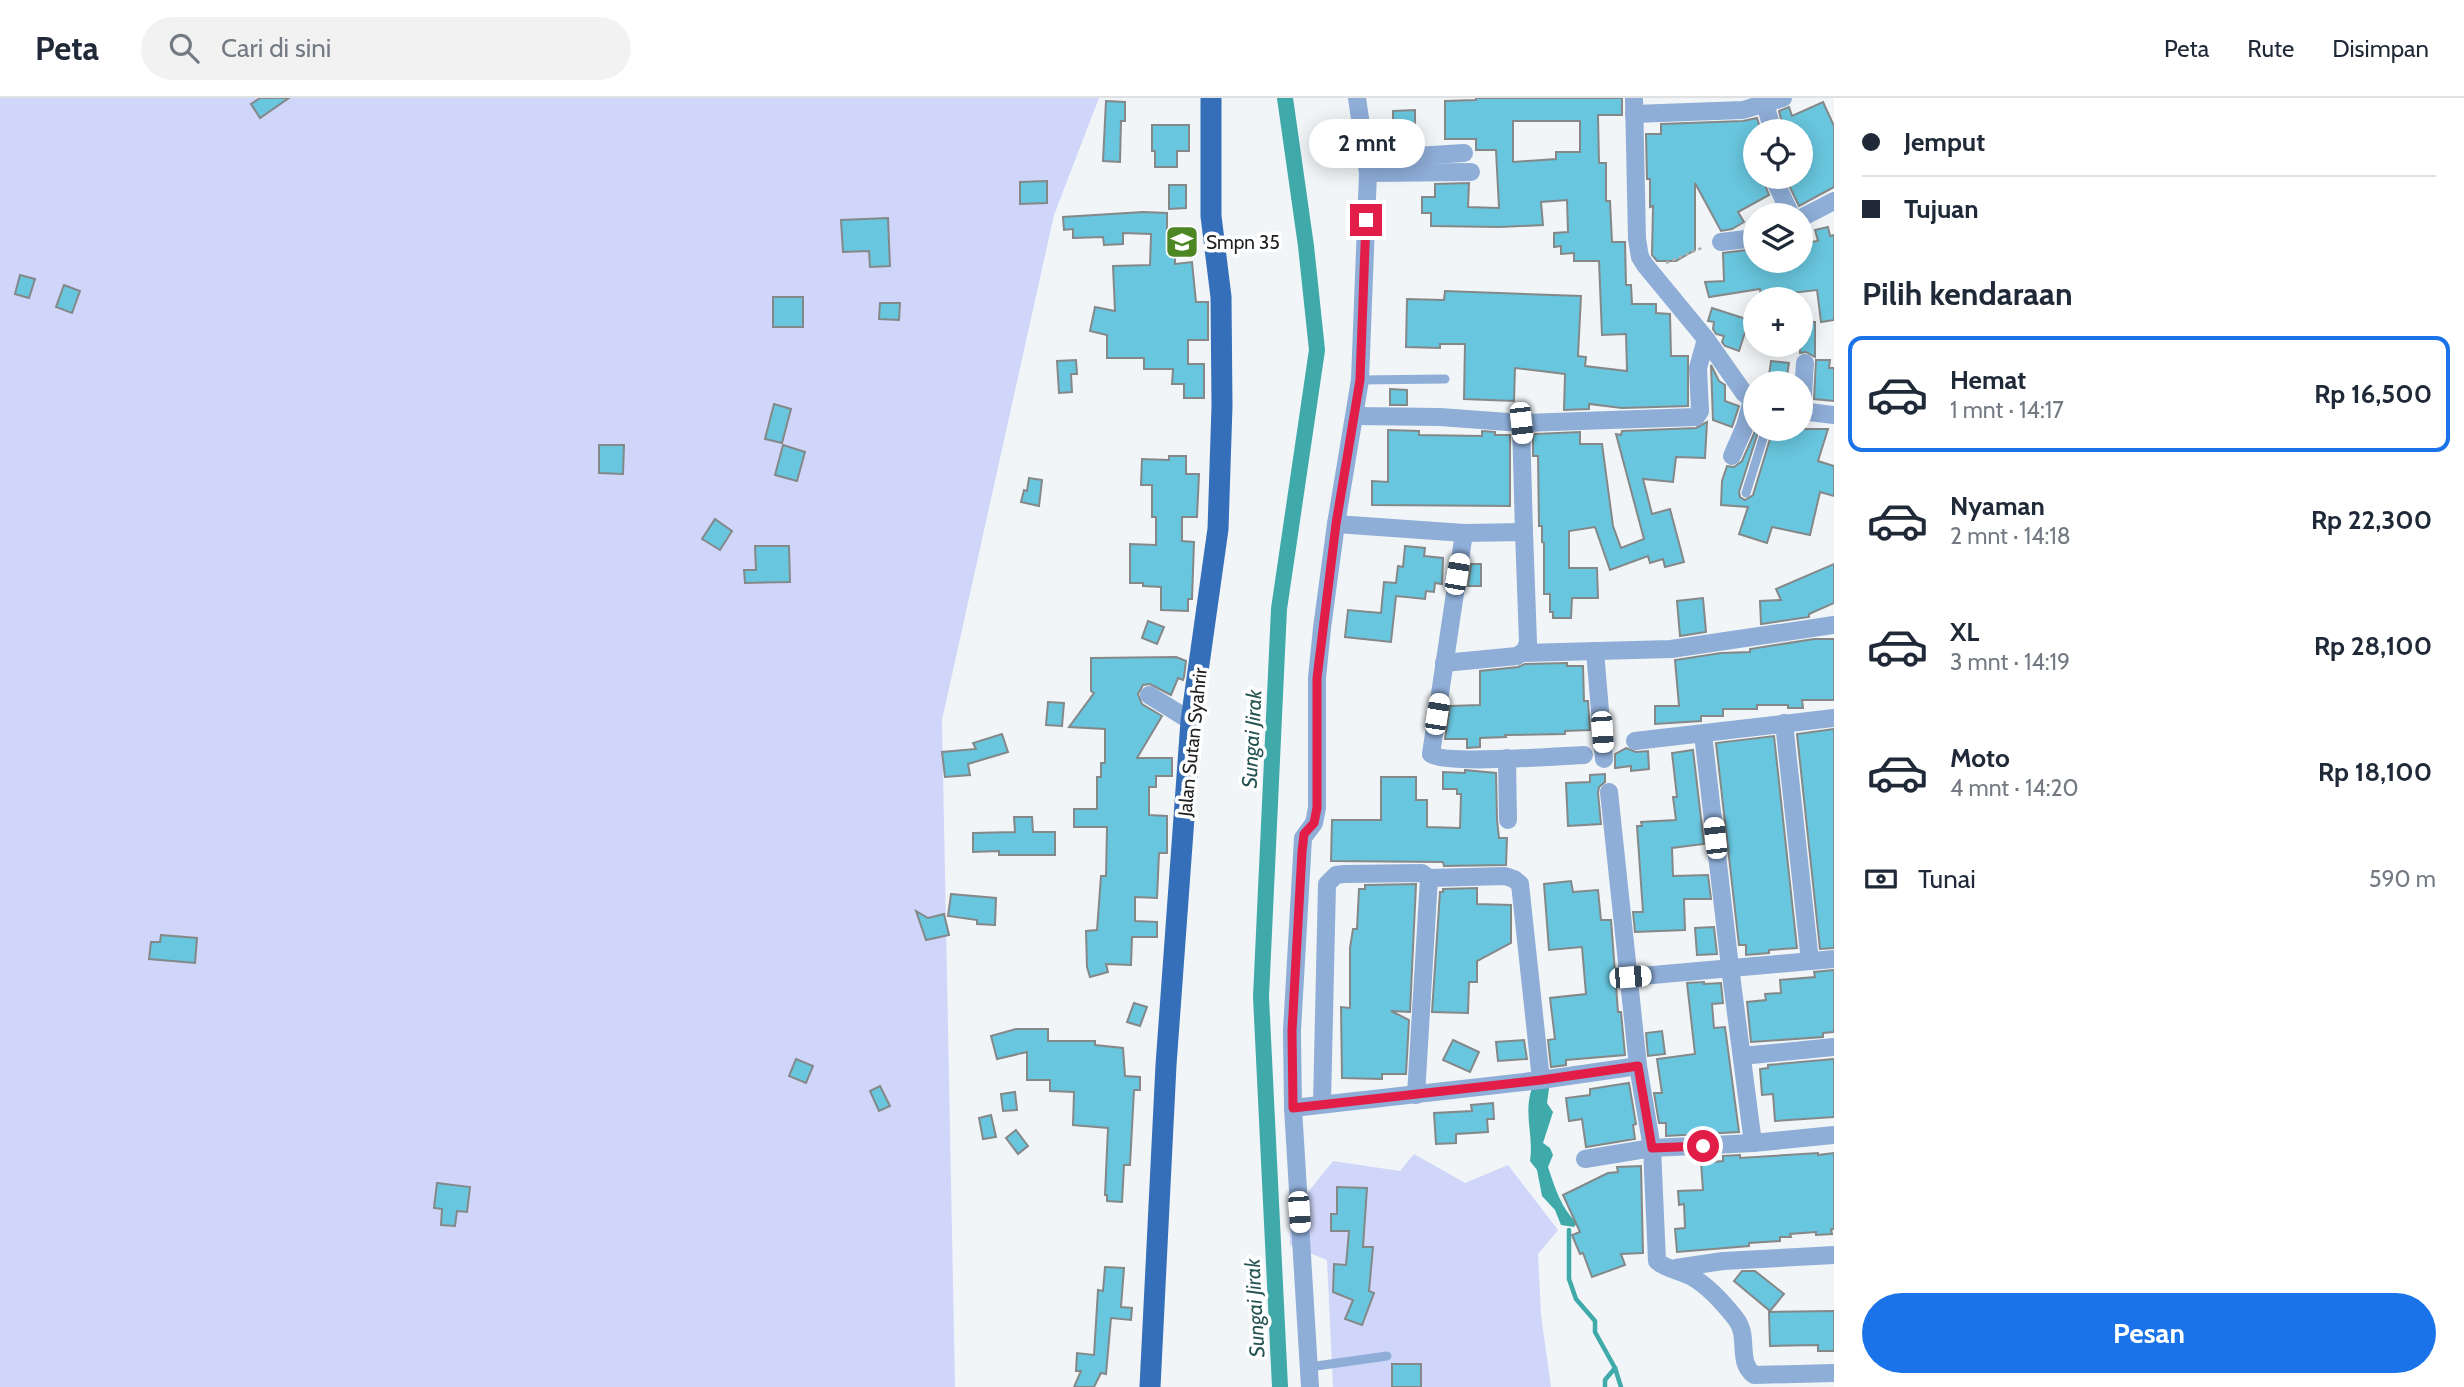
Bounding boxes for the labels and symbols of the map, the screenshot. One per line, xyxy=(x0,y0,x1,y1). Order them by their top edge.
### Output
callout: 2 mnt xyxy=(1308,118,1424,167)
route end xyxy=(1350,204,1382,236)
school or university icon: Smpn 35 xyxy=(1163,223,1201,261)
place label: Smpn 35 xyxy=(1206,231,1280,254)
car xyxy=(1509,401,1534,445)
car xyxy=(1444,551,1471,597)
street label: Jalan Sutan Syahrir xyxy=(1173,667,1212,819)
water label: Sungai Jirak xyxy=(1236,688,1267,789)
car xyxy=(1424,692,1451,736)
car xyxy=(1591,710,1614,754)
car xyxy=(1703,816,1728,860)
car xyxy=(1609,965,1652,989)
route start xyxy=(1687,1130,1719,1162)
car xyxy=(1288,1190,1311,1234)
water label: Sungai Jirak xyxy=(1239,1257,1270,1358)

